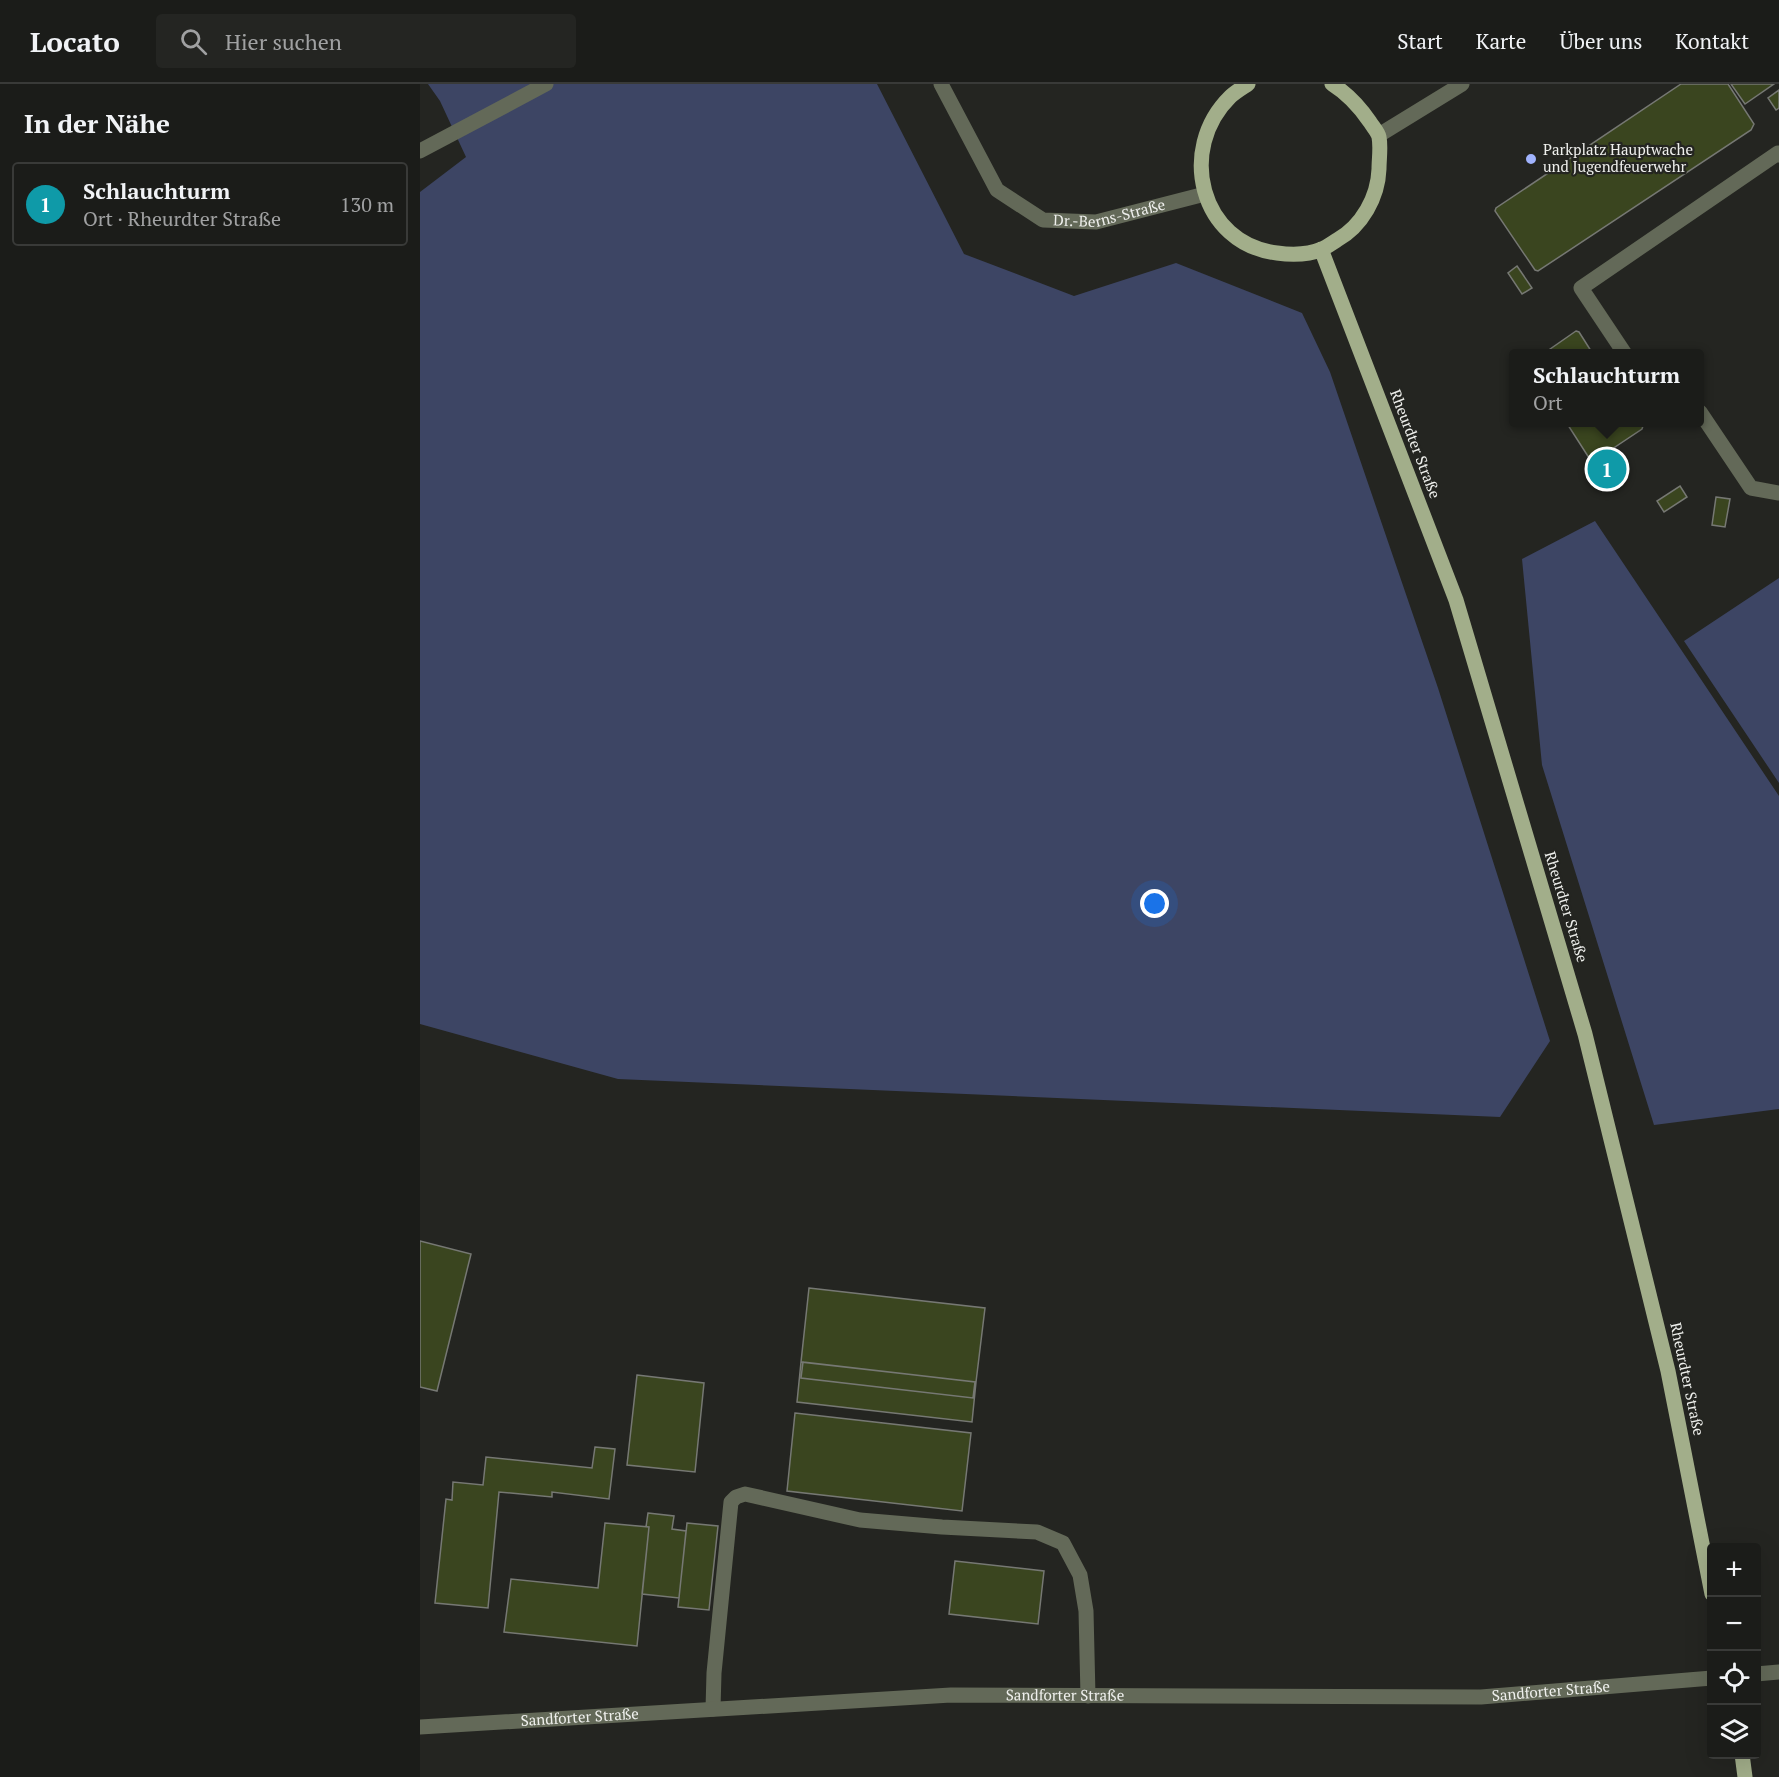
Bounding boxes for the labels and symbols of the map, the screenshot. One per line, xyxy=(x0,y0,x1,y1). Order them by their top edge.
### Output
place label: Parkplatz Hauptwache und Jugendfeuerwehr xyxy=(1543,139,1693,176)
marker: Parkplatz Hauptwache und Jugendfeuerwehr xyxy=(1524,152,1538,166)
street label: Dr.-Berns-Straße xyxy=(1053,194,1167,231)
street label: Rheurdter Straße xyxy=(1386,386,1446,501)
pin: 1 xyxy=(1588,446,1626,492)
street label: Rheurdter Straße xyxy=(1541,849,1593,965)
your location xyxy=(1140,889,1169,918)
street label: Rheurdter Straße xyxy=(1666,1320,1710,1437)
street label: Sandforter Straße xyxy=(1491,1675,1611,1705)
street label: Sandforter Straße xyxy=(1006,1684,1124,1705)
street label: Sandforter Straße xyxy=(520,1703,639,1730)

